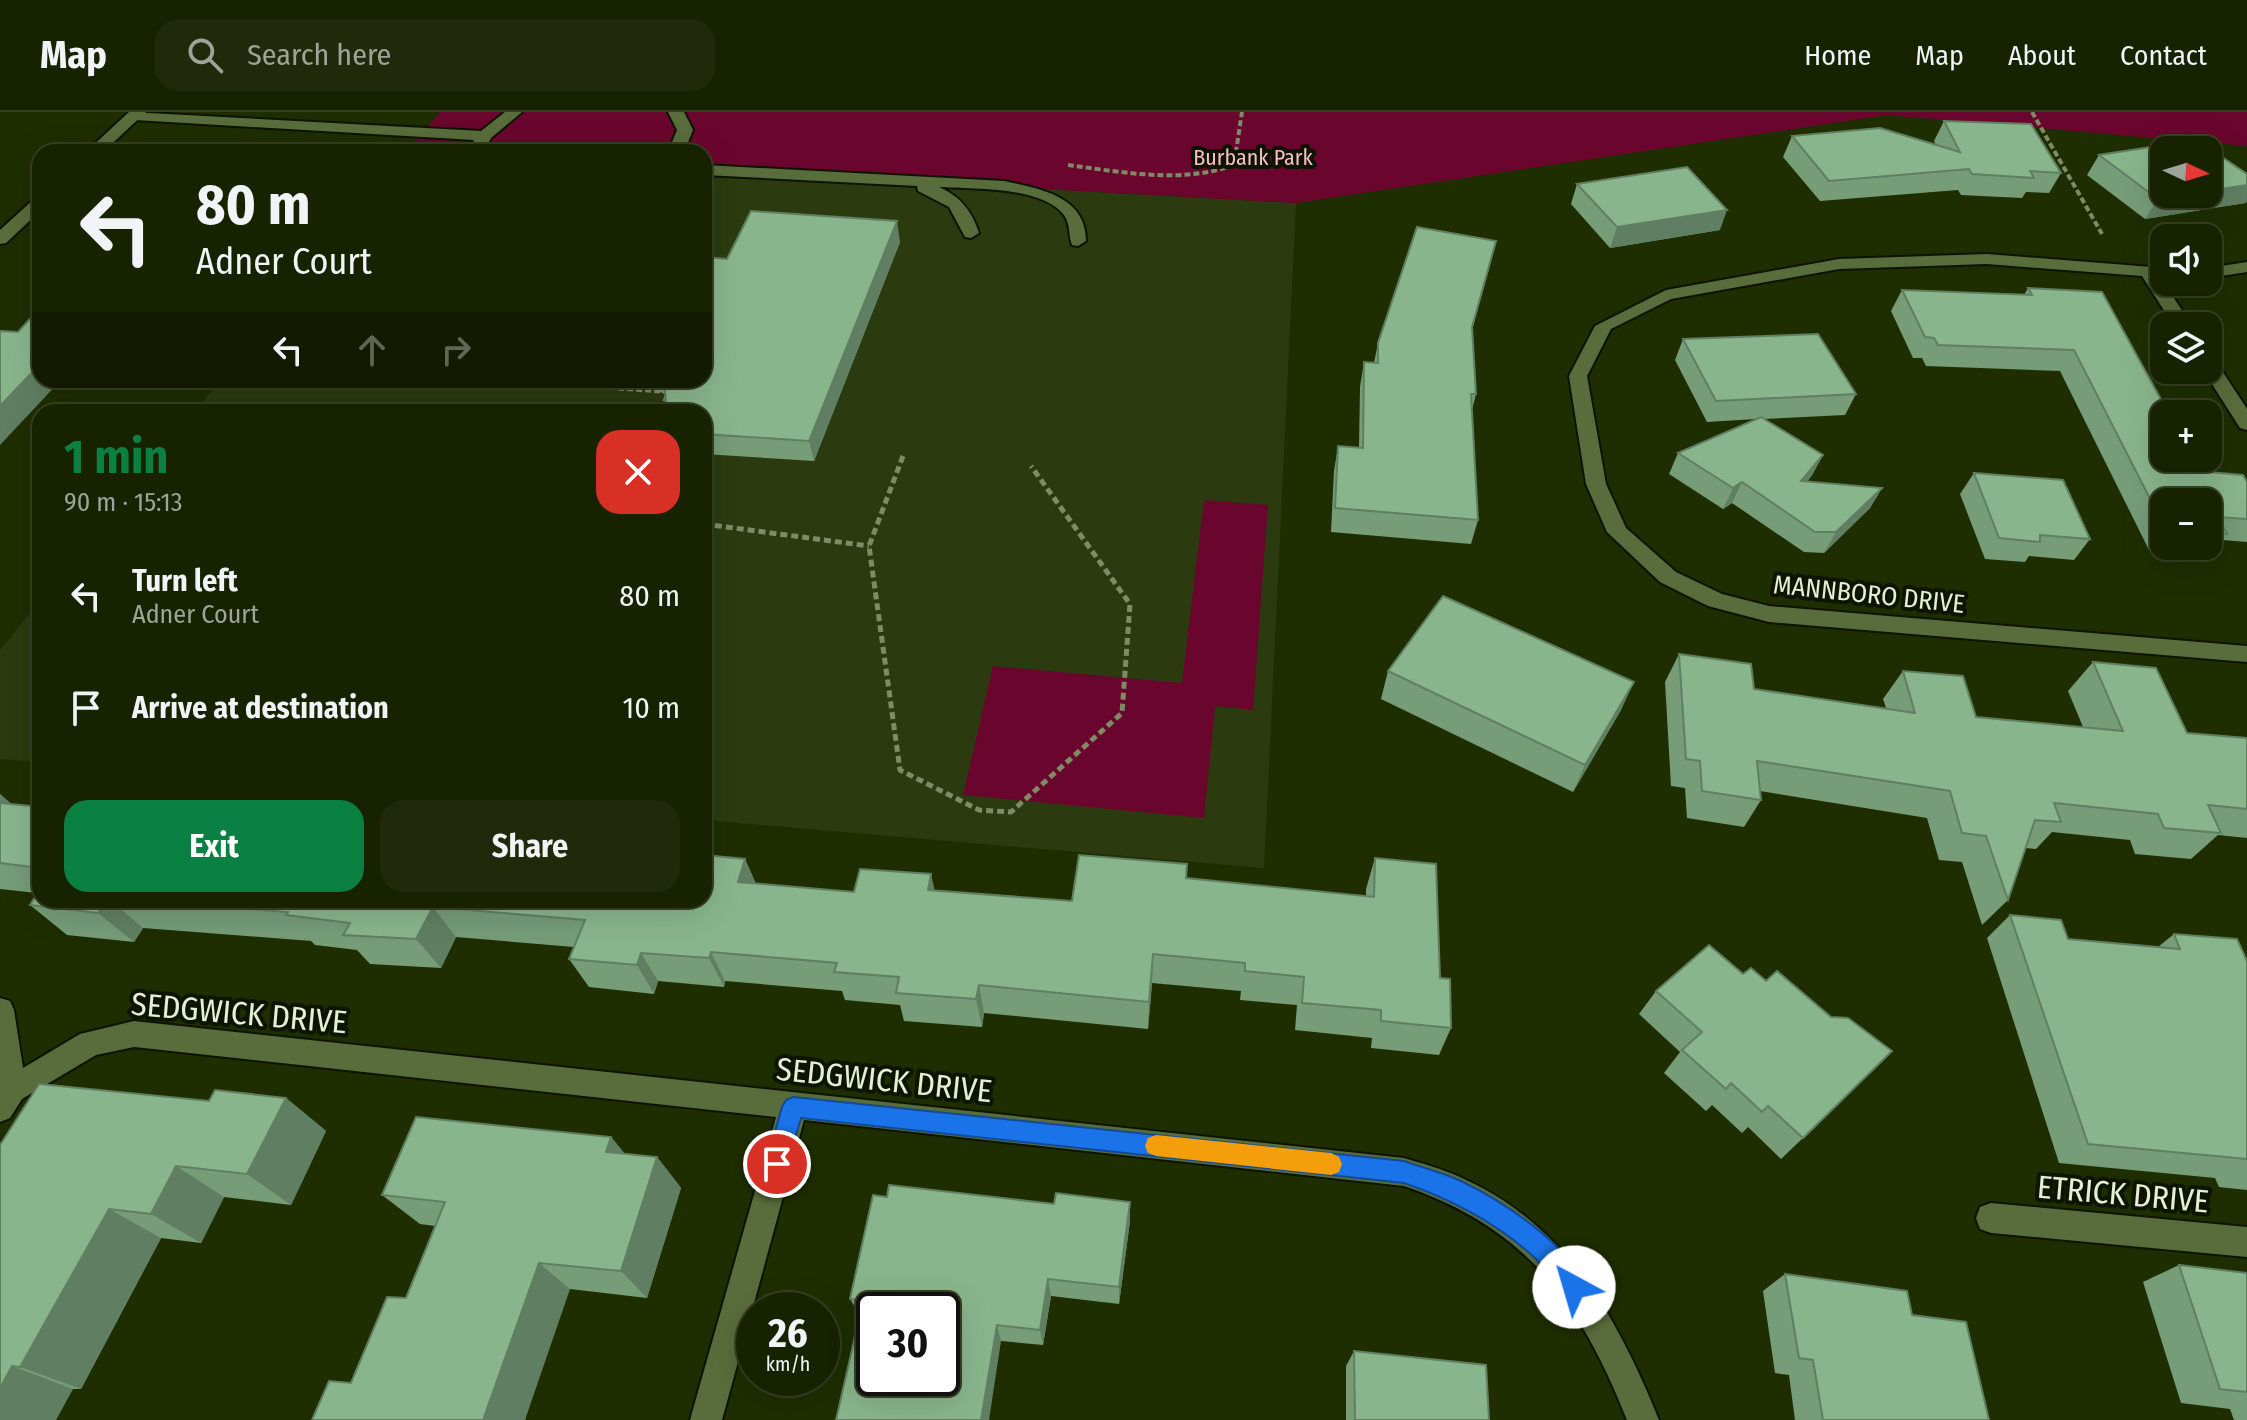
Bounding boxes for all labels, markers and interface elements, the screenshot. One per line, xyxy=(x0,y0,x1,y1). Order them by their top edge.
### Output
search box xyxy=(155,19,715,91)
text: Map xyxy=(40,32,107,78)
icon: search xyxy=(183,33,227,77)
text: Search here xyxy=(247,37,391,73)
text: Home xyxy=(1804,39,1871,72)
text: Map xyxy=(1915,39,1964,72)
text: About xyxy=(2008,39,2076,72)
text: Contact xyxy=(2120,39,2207,72)
north arrow xyxy=(2150,136,2222,208)
map controls xyxy=(2150,136,2222,560)
park label: Burbank Park xyxy=(1193,144,1314,171)
text: 80 m xyxy=(196,172,311,239)
icon: left xyxy=(64,176,168,280)
button: sound xyxy=(2150,224,2222,296)
text: Adner Court xyxy=(196,240,372,284)
button: layers xyxy=(2150,312,2222,384)
icon: left xyxy=(266,328,310,372)
icon: ahead xyxy=(350,328,394,372)
icon: right xyxy=(434,328,478,372)
button: + xyxy=(2150,400,2222,472)
text: 1 min xyxy=(64,428,169,486)
button: close xyxy=(596,430,680,514)
text: 90 m · 15:13 xyxy=(64,487,182,518)
button: − xyxy=(2150,488,2222,560)
text: Turn left xyxy=(132,563,238,599)
street label: MANNBORO DRIVE xyxy=(1772,569,1966,620)
icon: left xyxy=(64,574,108,618)
text: 80 m xyxy=(619,578,680,614)
text: Adner Court xyxy=(132,599,259,630)
icon: arrive xyxy=(64,686,108,730)
text: Arrive at destination xyxy=(132,690,389,726)
text: 10 m xyxy=(623,690,680,726)
button: Exit xyxy=(64,800,364,892)
button: Share xyxy=(380,800,680,892)
street label: SEDGWICK DRIVE xyxy=(129,985,349,1041)
street label: SEDGWICK DRIVE xyxy=(774,1050,994,1110)
pin xyxy=(743,1130,811,1198)
icon: arrive xyxy=(755,1142,799,1186)
street label: ETRICK DRIVE xyxy=(2036,1168,2210,1220)
position arrow xyxy=(1532,1245,1616,1329)
speed limit sign: 30 xyxy=(856,1292,960,1396)
text: 26 xyxy=(768,1310,808,1358)
text: km/h xyxy=(766,1352,810,1376)

